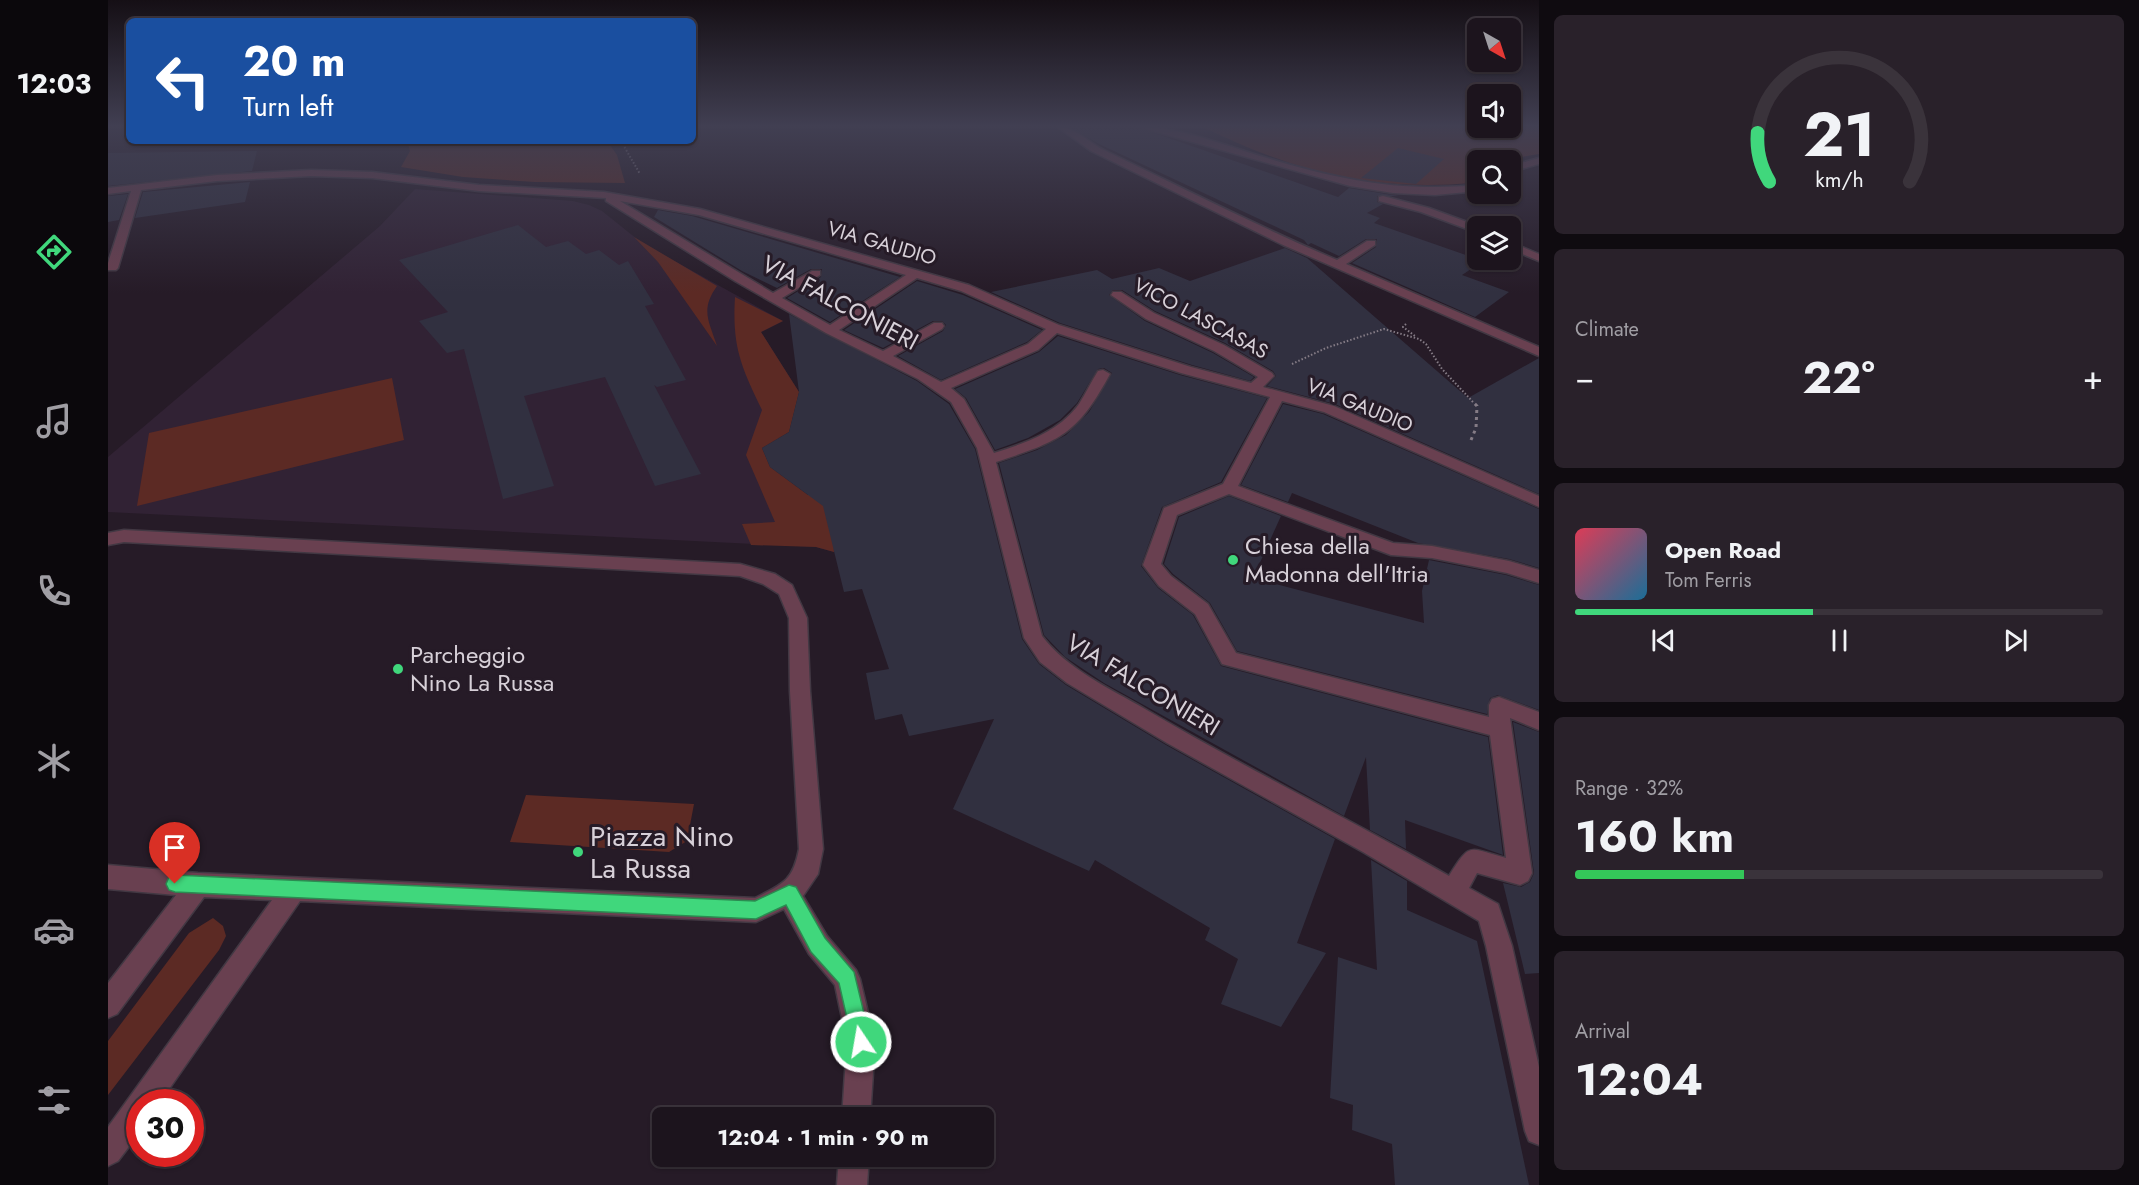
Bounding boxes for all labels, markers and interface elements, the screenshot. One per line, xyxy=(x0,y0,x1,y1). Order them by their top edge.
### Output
north arrow xyxy=(1467,18,1521,72)
map controls xyxy=(1467,18,1521,270)
text: 20 m xyxy=(243,31,345,92)
icon: left xyxy=(144,42,222,120)
text: 12:03 xyxy=(17,64,91,103)
button: sound xyxy=(1467,84,1521,138)
text: Turn left xyxy=(243,87,333,126)
text: 21 xyxy=(1803,89,1875,179)
button: search xyxy=(1467,150,1521,204)
text: km/h xyxy=(1815,164,1863,195)
street label: VIA GAUDIO xyxy=(824,214,940,273)
button: layers xyxy=(1467,216,1521,270)
icon: directions xyxy=(33,231,75,273)
street label: VIA FALCONIERI xyxy=(755,246,925,359)
street label: VICO LASCASAS xyxy=(1128,271,1273,366)
text: Climate xyxy=(1575,315,1639,344)
text: 22° xyxy=(1802,345,1875,410)
text: − xyxy=(1575,354,1594,401)
text: + xyxy=(2083,354,2103,401)
street label: VIA GAUDIO xyxy=(1302,371,1417,440)
icon: music xyxy=(33,400,75,442)
place label: Chiesa della Madonna dell'Itria xyxy=(1245,528,1428,591)
text: Open Road xyxy=(1665,534,1781,566)
marker: Chiesa della Madonna dell'Itria xyxy=(1226,553,1240,567)
text: Tom Ferris xyxy=(1665,566,1752,595)
icon: phone xyxy=(33,570,75,612)
icon: previous xyxy=(1647,624,1680,657)
icon: pause xyxy=(1823,624,1856,657)
icon: next xyxy=(1999,624,2032,657)
street label: VIA FALCONIERI xyxy=(1060,625,1227,744)
place label: Parcheggio Nino La Russa xyxy=(410,637,554,700)
marker: Parcheggio Nino La Russa xyxy=(391,662,405,676)
icon: climate xyxy=(33,740,75,782)
text: Range · 32% xyxy=(1575,774,1683,803)
text: 160 km xyxy=(1575,804,1734,869)
place label: Piazza Nino La Russa xyxy=(590,816,734,889)
pin xyxy=(149,822,200,884)
icon: arrive xyxy=(158,831,191,864)
marker: Piazza Nino La Russa xyxy=(571,845,585,859)
icon: car xyxy=(33,909,75,951)
position arrow xyxy=(829,1010,893,1074)
text: Arrival xyxy=(1575,1017,1630,1046)
text: 12:04 xyxy=(1575,1047,1703,1112)
icon: filters xyxy=(33,1079,75,1121)
speed limit sign: 30 xyxy=(126,1089,204,1167)
text: 12:04 · 1 min · 90 m xyxy=(717,1121,929,1153)

